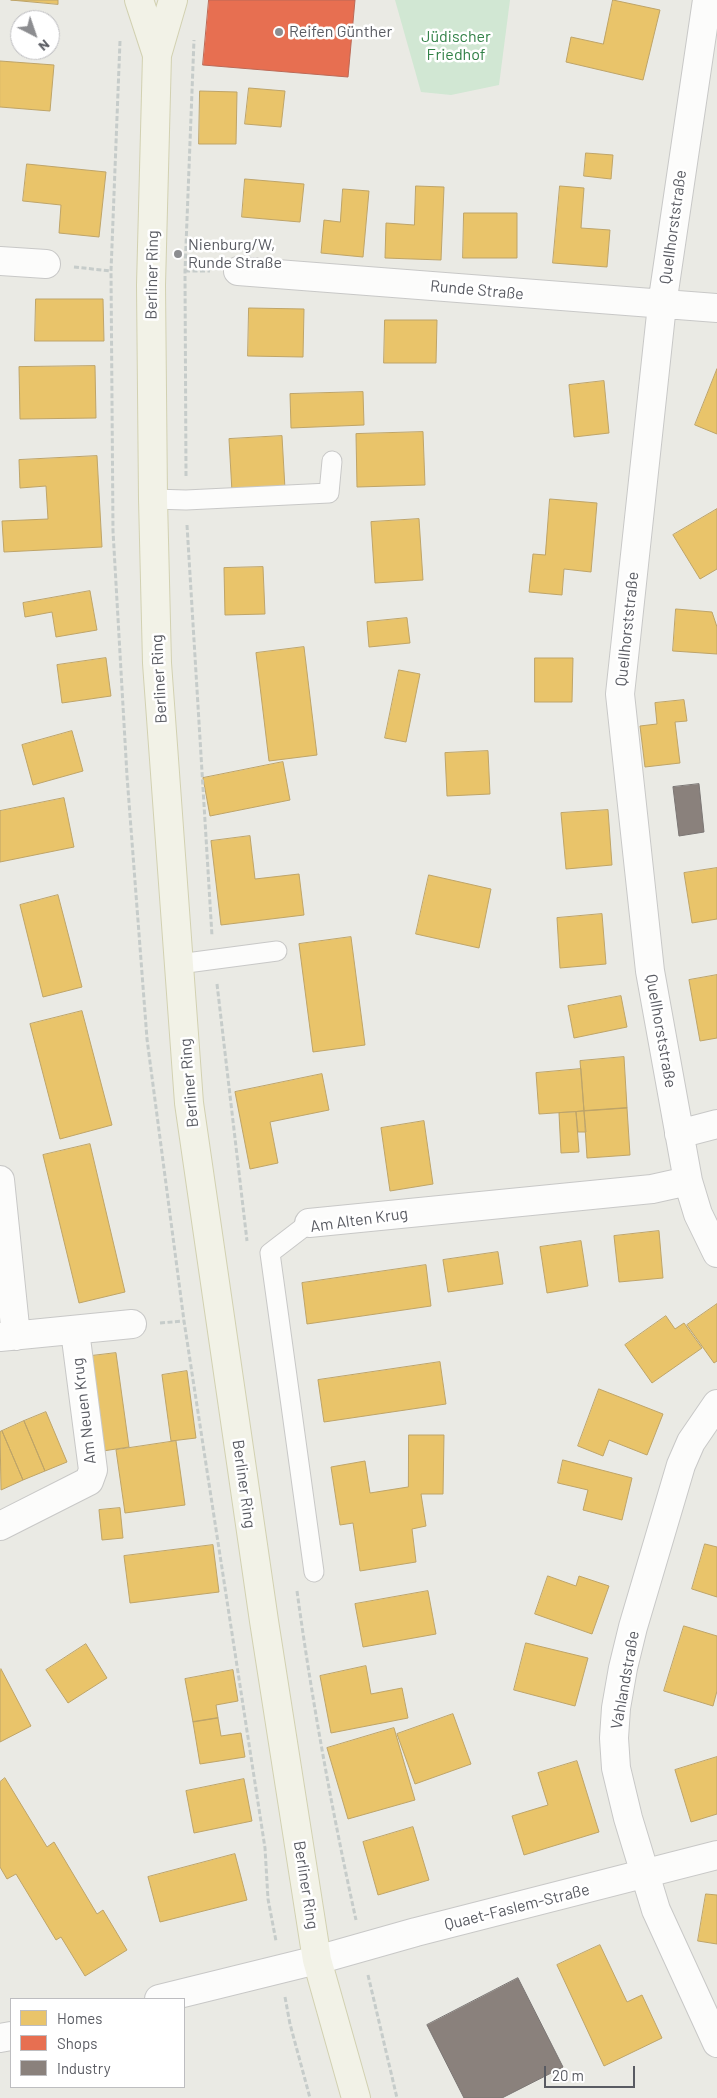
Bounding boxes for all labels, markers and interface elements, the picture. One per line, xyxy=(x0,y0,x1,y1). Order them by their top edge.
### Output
north arrow xyxy=(10,10,60,60)
place label: Reifen Günther xyxy=(289,22,392,42)
marker: Reifen Günther xyxy=(273,26,285,38)
park label: Jüdischer Friedhof xyxy=(421,27,491,65)
text: N xyxy=(35,36,54,55)
street label: Quellhorststraße xyxy=(655,169,691,285)
street label: Berliner Ring xyxy=(142,230,162,320)
place label: Nienburg/W, Runde Straße xyxy=(188,235,282,273)
marker: Nienburg/W, Runde Straße xyxy=(172,248,184,260)
street label: Runde Straße xyxy=(429,276,525,304)
street label: Quellhorststraße xyxy=(611,571,643,687)
street label: Berliner Ring xyxy=(147,634,171,724)
street label: Quellhorststraße xyxy=(642,973,680,1089)
street label: Berliner Ring xyxy=(176,1038,202,1128)
street label: Am Alten Krug xyxy=(309,1204,409,1236)
street label: Am Neuen Krug xyxy=(68,1357,100,1465)
street label: Berliner Ring xyxy=(228,1438,260,1530)
street label: Vahlandstraße xyxy=(607,1629,643,1731)
street label: Berliner Ring xyxy=(290,1839,322,1931)
street label: Quaet-Faslem-Straße xyxy=(442,1880,592,1934)
legend xyxy=(10,1998,185,2088)
text: Homes xyxy=(57,2009,102,2027)
text: Shops xyxy=(57,2034,97,2052)
scale bar xyxy=(547,2056,638,2088)
text: Industry xyxy=(57,2059,111,2077)
text: 20 m xyxy=(552,2066,584,2084)

